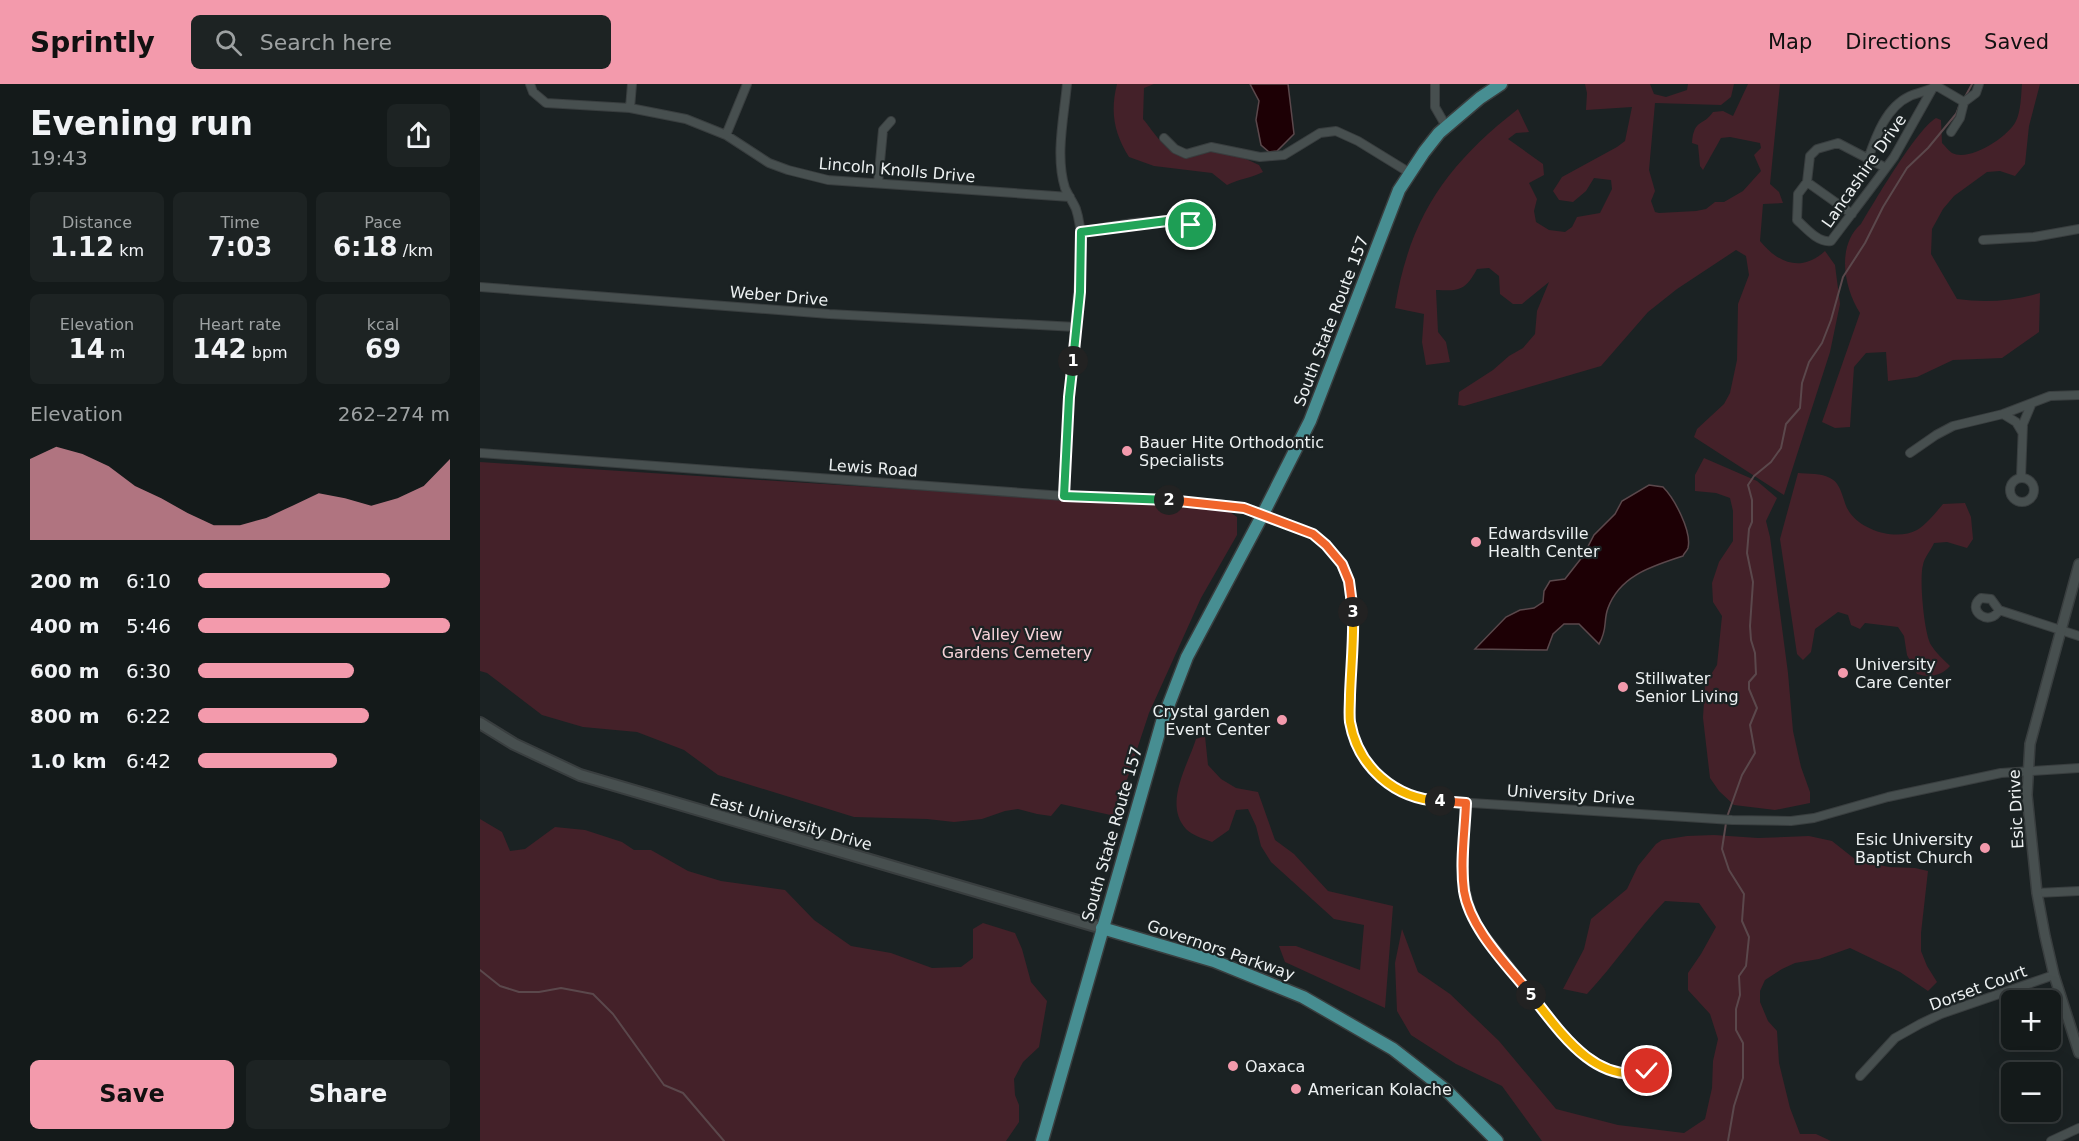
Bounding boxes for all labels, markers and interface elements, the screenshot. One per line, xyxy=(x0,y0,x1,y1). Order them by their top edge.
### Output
search box xyxy=(191,15,611,69)
text: Sprintly xyxy=(30,26,155,59)
icon: search xyxy=(212,26,245,59)
text: Search here xyxy=(260,30,392,55)
text: Map xyxy=(1768,30,1812,54)
text: Directions xyxy=(1845,30,1951,54)
text: Saved xyxy=(1984,30,2049,54)
text: Evening run xyxy=(30,104,253,143)
button: share xyxy=(387,104,450,167)
street label: Lancashire Drive xyxy=(1818,111,1910,231)
text: 19:43 xyxy=(30,146,88,170)
street label: Lincoln Knolls Drive xyxy=(818,154,976,186)
pin xyxy=(1165,199,1216,250)
icon: arrive xyxy=(1174,208,1207,241)
text: Distance xyxy=(62,213,132,232)
text: Time xyxy=(220,213,260,232)
text: Pace xyxy=(364,213,402,232)
text: 1.12 xyxy=(50,232,114,262)
text: 7:03 xyxy=(208,232,272,262)
text: 6:18 xyxy=(333,232,398,262)
street label: South State Route 157 xyxy=(1290,233,1372,409)
text: km xyxy=(114,241,144,260)
text: /km xyxy=(398,241,433,260)
street label: Weber Drive xyxy=(729,282,829,310)
text: Elevation xyxy=(60,315,134,334)
text: Heart rate xyxy=(199,315,281,334)
text: kcal xyxy=(367,315,399,334)
text: 14 xyxy=(69,334,105,364)
text: 142 xyxy=(192,334,247,364)
text: 69 xyxy=(365,334,401,364)
text: m xyxy=(105,343,125,362)
text: bpm xyxy=(247,343,288,362)
pin: 1 xyxy=(1058,346,1088,376)
text: 1 xyxy=(1067,351,1079,370)
text: Elevation xyxy=(30,402,123,426)
text: 262–274 m xyxy=(338,402,450,426)
place label: Bauer Hite Orthodontic Specialists xyxy=(1139,433,1324,470)
marker: Bauer Hite Orthodontic Specialists xyxy=(1120,444,1134,458)
street label: Lewis Road xyxy=(828,455,918,481)
pin: 2 xyxy=(1154,485,1184,515)
text: 2 xyxy=(1163,490,1175,509)
place label: Edwardsville Health Center xyxy=(1488,524,1600,561)
marker: Edwardsville Health Center xyxy=(1469,535,1483,549)
text: 200 m xyxy=(30,569,100,593)
text: 6:10 xyxy=(126,569,171,593)
pin: 3 xyxy=(1338,597,1368,627)
text: 3 xyxy=(1347,602,1359,621)
text: 400 m xyxy=(30,614,100,638)
text: 5:46 xyxy=(126,614,171,638)
park label: Valley View Gardens Cemetery xyxy=(942,625,1092,662)
place label: University Care Center xyxy=(1855,655,1951,692)
text: 600 m xyxy=(30,659,100,683)
text: 6:30 xyxy=(126,659,171,683)
marker: University Care Center xyxy=(1836,666,1850,680)
place label: Stillwater Senior Living xyxy=(1635,669,1739,706)
marker: Stillwater Senior Living xyxy=(1616,680,1630,694)
place label: Crystal garden Event Center xyxy=(1152,702,1270,739)
text: 800 m xyxy=(30,704,100,728)
text: 6:22 xyxy=(126,704,171,728)
marker: Crystal garden Event Center xyxy=(1275,713,1289,727)
street label: South State Route 157 xyxy=(1078,744,1146,924)
text: 1.0 km xyxy=(30,749,107,773)
text: 6:42 xyxy=(126,749,171,773)
street label: Esic Drive xyxy=(2004,769,2028,849)
street label: University Drive xyxy=(1506,781,1636,809)
pin: 4 xyxy=(1425,786,1455,816)
street label: East University Drive xyxy=(708,790,874,854)
text: 4 xyxy=(1434,791,1446,810)
place label: Esic University Baptist Church xyxy=(1855,830,1973,867)
marker: Esic University Baptist Church xyxy=(1978,841,1992,855)
street label: Governors Parkway xyxy=(1145,916,1297,984)
street label: Dorset Court xyxy=(1927,962,2029,1014)
pin: 5 xyxy=(1516,980,1546,1010)
text: 5 xyxy=(1525,985,1537,1004)
map controls xyxy=(2001,990,2061,1122)
button: + xyxy=(2001,990,2061,1050)
pin xyxy=(1621,1045,1672,1096)
icon: check xyxy=(1630,1054,1663,1087)
place label: Oaxaca xyxy=(1245,1057,1305,1076)
marker: Oaxaca xyxy=(1226,1059,1240,1073)
button: Save xyxy=(30,1060,234,1129)
button: Share xyxy=(246,1060,450,1129)
button: − xyxy=(2001,1062,2061,1122)
place label: American Kolache xyxy=(1308,1080,1452,1099)
marker: American Kolache xyxy=(1289,1082,1303,1096)

